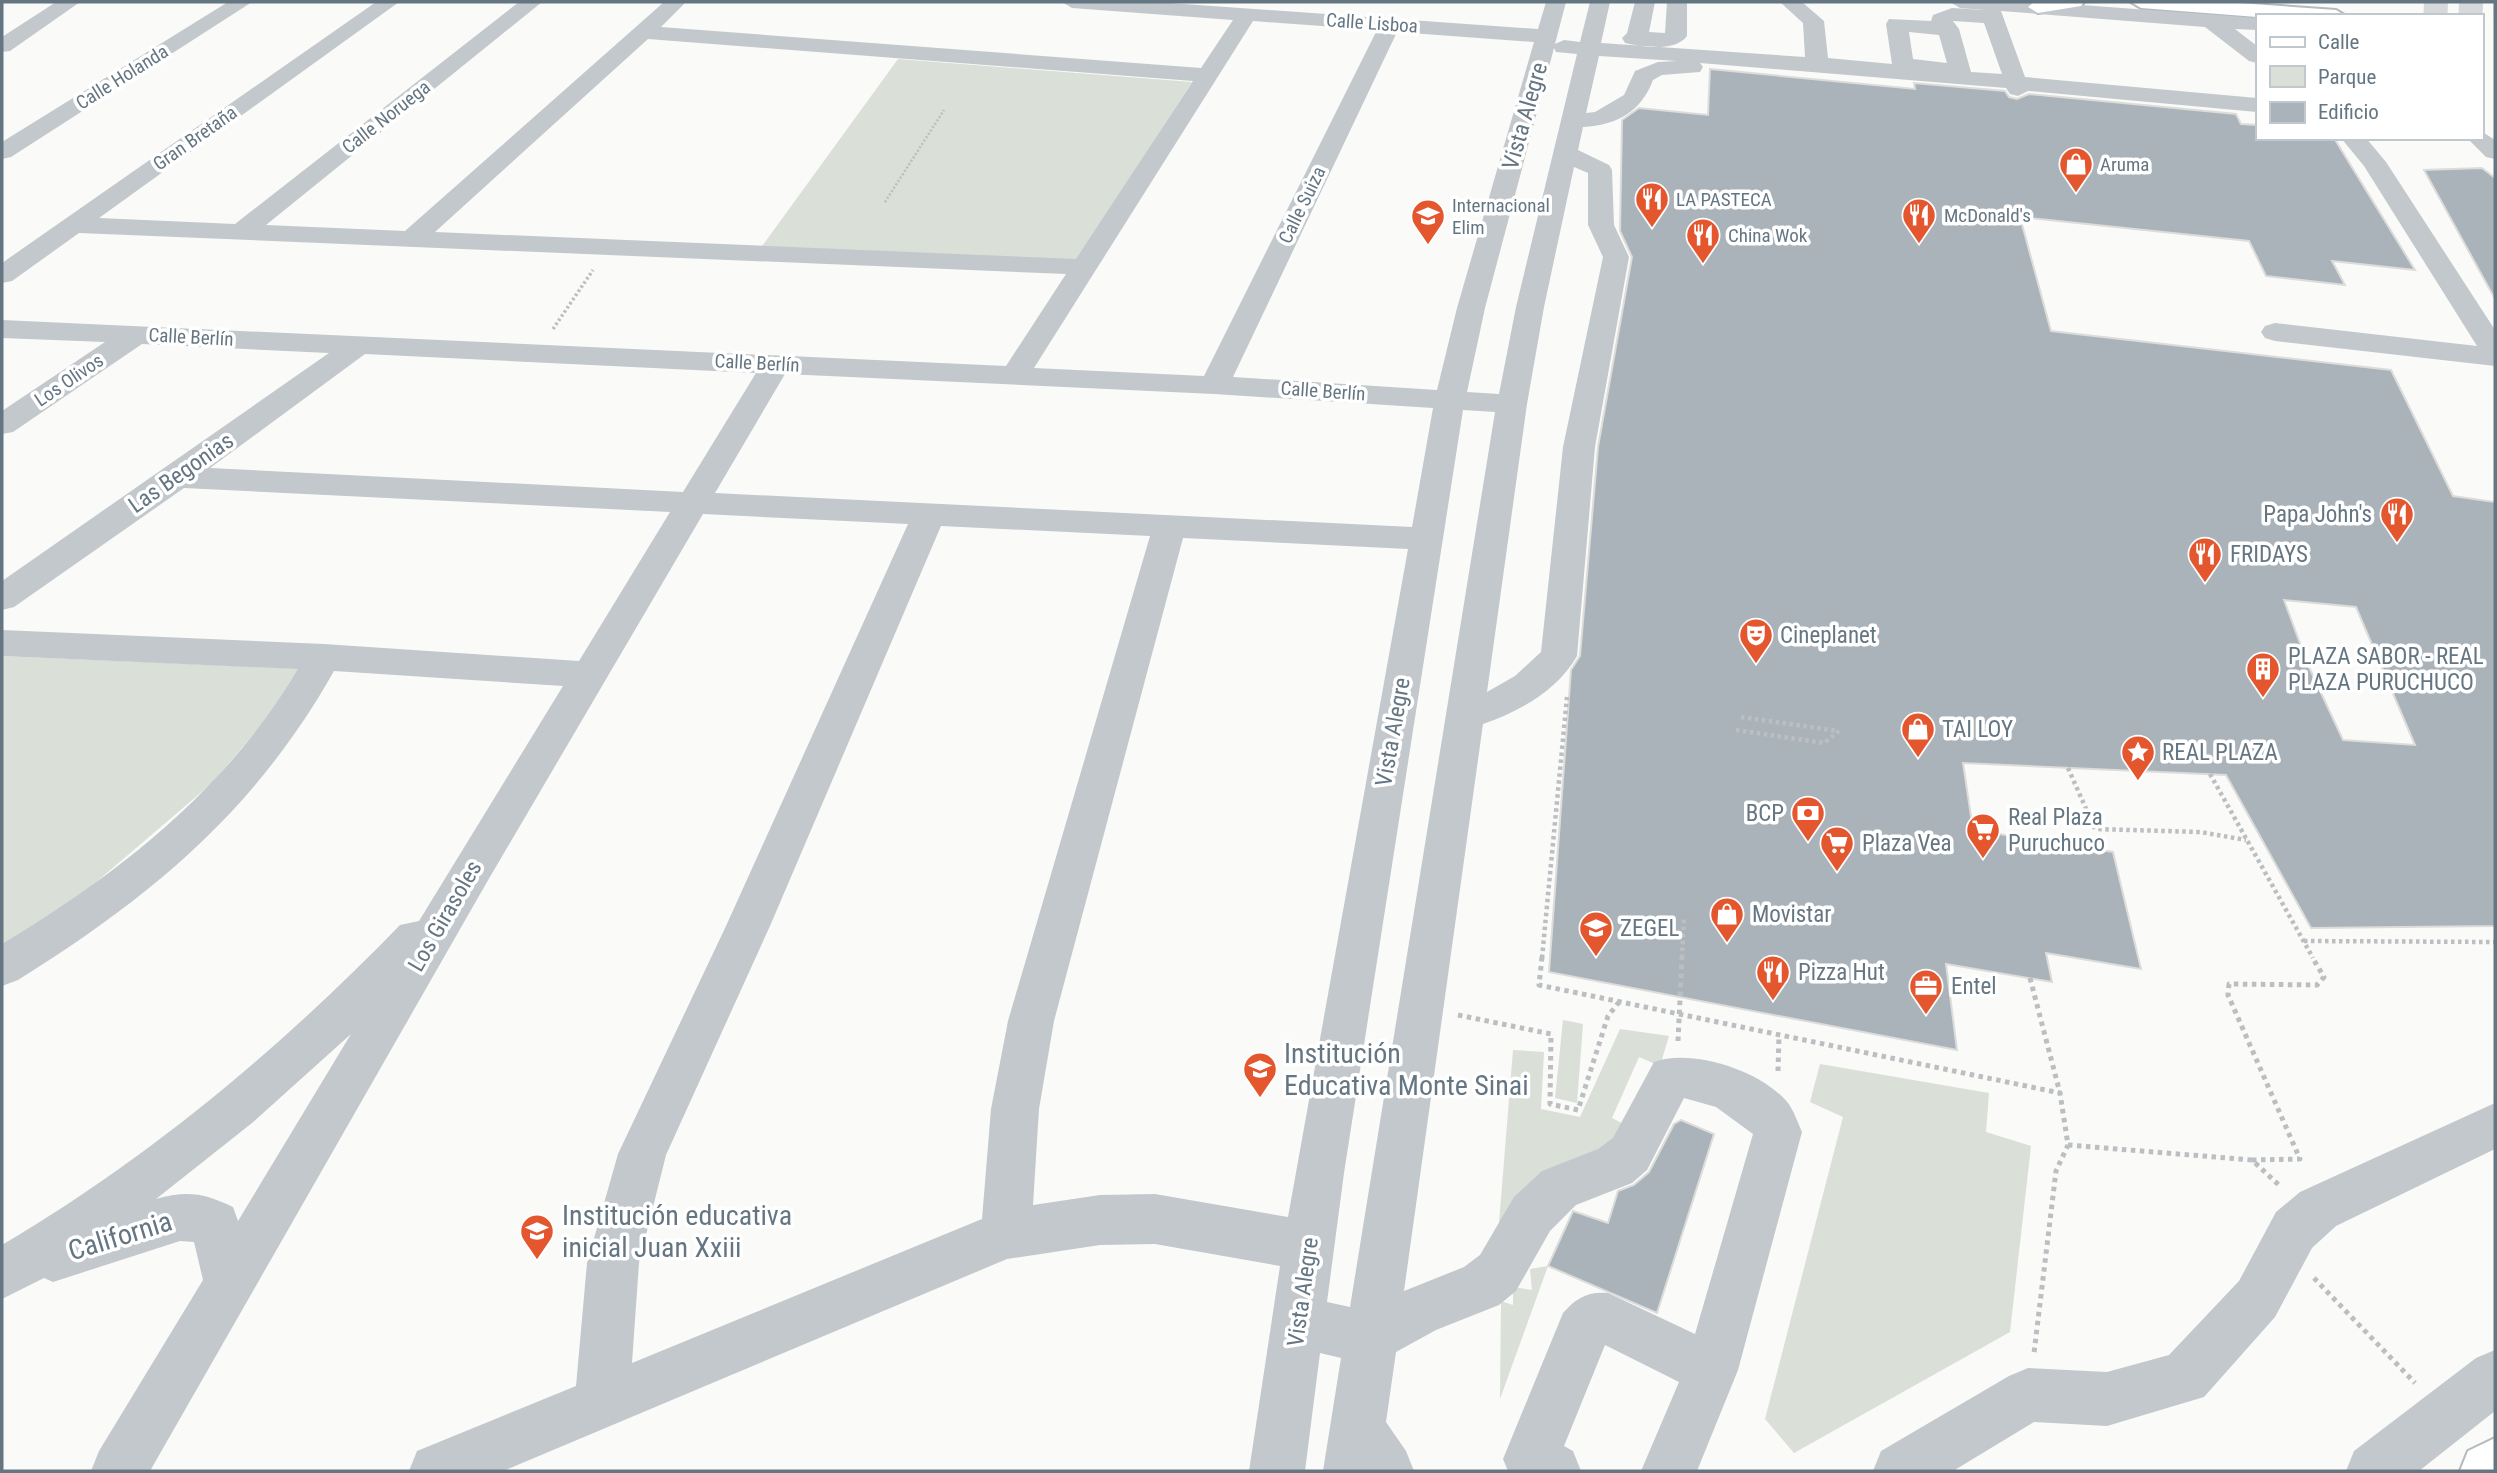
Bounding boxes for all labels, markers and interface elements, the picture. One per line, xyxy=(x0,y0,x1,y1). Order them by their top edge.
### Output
street label: Calle Lisboa xyxy=(1325,8,1419,38)
legend xyxy=(2256,14,2483,140)
text: Calle xyxy=(2318,30,2360,54)
street label: Calle Holanda xyxy=(72,40,172,114)
street label: Vista Alegre xyxy=(1497,59,1553,173)
text: Parque xyxy=(2318,65,2376,89)
street label: Calle Noruega xyxy=(337,75,435,159)
text: Edificio xyxy=(2318,100,2379,124)
street label: Gran Bretaña xyxy=(149,101,241,175)
shop icon: Aruma xyxy=(2057,145,2095,194)
place label: Aruma xyxy=(2100,153,2149,176)
street label: Calle Suiza xyxy=(1274,163,1330,247)
restaurant icon: LA PASTECA xyxy=(1633,180,1671,229)
place label: LA PASTECA xyxy=(1676,188,1772,211)
place label: Internacional Elim xyxy=(1452,194,1550,239)
restaurant icon: McDonald's xyxy=(1900,196,1938,245)
school or university icon: Internacional Elim xyxy=(1409,197,1447,246)
place label: McDonald's xyxy=(1944,204,2031,227)
restaurant icon: China Wok xyxy=(1684,216,1722,265)
place label: China Wok xyxy=(1728,224,1808,247)
street label: Calle Berlín xyxy=(148,323,234,351)
street label: Los Olivos xyxy=(30,349,108,411)
street label: Calle Berlín xyxy=(714,349,800,377)
street label: Calle Berlín xyxy=(1280,377,1366,405)
street label: Las Begonias xyxy=(123,427,239,519)
restaurant icon: Papa John's xyxy=(2378,495,2416,544)
place label: Papa John's xyxy=(2263,501,2372,528)
restaurant icon: FRIDAYS xyxy=(2186,535,2224,584)
place label: FRIDAYS xyxy=(2230,541,2308,568)
theatre icon: Cineplanet xyxy=(1737,616,1775,665)
place label: Cineplanet xyxy=(1780,622,1877,649)
place label: PLAZA SABOR - REAL PLAZA PURUCHUCO xyxy=(2288,643,2484,696)
building icon: PLAZA SABOR - REAL PLAZA PURUCHUCO xyxy=(2244,650,2282,699)
street label: Vista Alegre xyxy=(1370,675,1416,789)
shop icon: TAI LOY xyxy=(1899,710,1937,759)
place label: TAI LOY xyxy=(1942,716,2013,743)
place icon: REAL PLAZA xyxy=(2119,733,2157,782)
place label: REAL PLAZA xyxy=(2162,739,2278,766)
bank icon: BCP xyxy=(1789,794,1827,843)
place label: BCP xyxy=(1746,800,1784,827)
place label: Real Plaza Puruchuco xyxy=(2008,804,2105,857)
supermarket icon: Real Plaza Puruchuco xyxy=(1964,811,2002,860)
supermarket icon: Plaza Vea xyxy=(1818,824,1856,873)
place label: Plaza Vea xyxy=(1862,830,1952,857)
street label: Los Girasoles xyxy=(402,856,488,976)
shop icon: Movistar xyxy=(1708,895,1746,944)
place label: Movistar xyxy=(1752,901,1831,928)
school or university icon: ZEGEL xyxy=(1577,909,1615,958)
place label: ZEGEL xyxy=(1620,915,1679,942)
restaurant icon: Pizza Hut xyxy=(1754,953,1792,1002)
place label: Pizza Hut xyxy=(1798,959,1885,986)
office icon: Entel xyxy=(1907,967,1945,1016)
place label: Entel xyxy=(1951,973,1996,1000)
place label: Institución Educativa Monte Sinai xyxy=(1284,1037,1529,1102)
school or university icon: Institución Educativa Monte Sinai xyxy=(1241,1050,1279,1099)
place label: Institución educativa inicial Juan Xxiii xyxy=(562,1199,792,1264)
street label: California xyxy=(64,1205,176,1267)
school or university icon: Institución educativa inicial Juan Xxiii xyxy=(518,1212,556,1261)
street label: Vista Alegre xyxy=(1282,1236,1324,1348)

